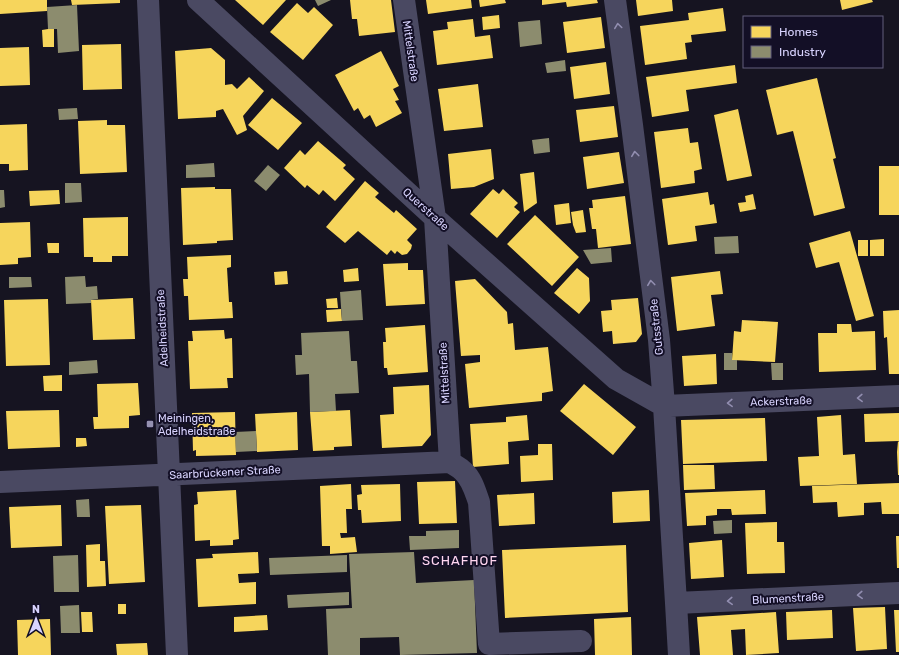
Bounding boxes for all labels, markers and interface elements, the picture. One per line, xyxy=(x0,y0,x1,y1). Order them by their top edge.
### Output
legend xyxy=(743,16,883,68)
street label: Mittelstraße xyxy=(400,20,421,82)
one-way arrow xyxy=(614,23,623,29)
text: Homes xyxy=(779,25,818,39)
text: Industry xyxy=(779,45,826,59)
one-way arrow xyxy=(631,151,640,158)
street label: Querstraße xyxy=(400,185,451,233)
one-way arrow xyxy=(647,280,656,286)
street label: Adelheidstraße xyxy=(154,289,171,367)
street label: Gutsstraße xyxy=(647,298,666,356)
street label: Mittelstraße xyxy=(436,342,453,404)
street label: Ackerstraße xyxy=(750,394,812,409)
one-way arrow xyxy=(857,394,863,402)
one-way arrow xyxy=(727,399,733,407)
place label: Meiningen, Adelheidstraße xyxy=(158,412,235,438)
marker: Meiningen, Adelheidstraße xyxy=(145,419,155,429)
street label: Saarbrückener Straße xyxy=(169,463,281,482)
district label: SCHAFHOF xyxy=(422,553,498,568)
street label: Blumenstraße xyxy=(752,590,824,607)
one-way arrow xyxy=(857,591,863,599)
one-way arrow xyxy=(727,596,733,605)
north arrow xyxy=(16,599,56,639)
text: N xyxy=(32,603,40,616)

